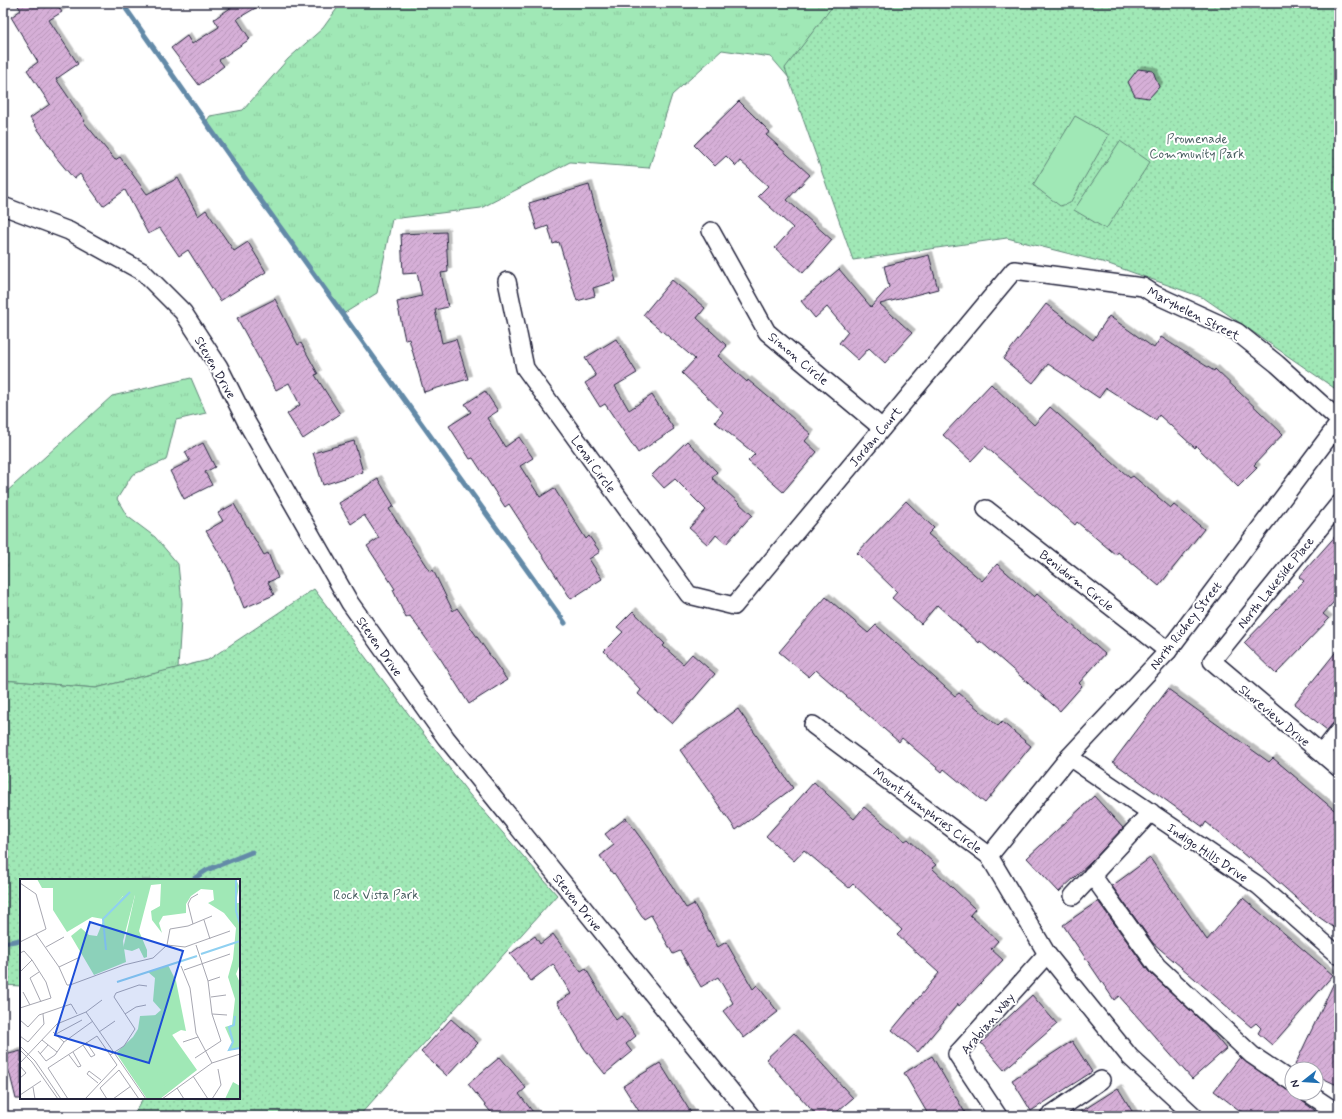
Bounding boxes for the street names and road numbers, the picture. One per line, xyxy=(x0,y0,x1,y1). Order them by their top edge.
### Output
street label: Maryhelen Street xyxy=(1144,284,1243,345)
street label: Simon Circle xyxy=(764,329,832,390)
street label: Steven Drive xyxy=(190,333,239,402)
street label: Jordan Court xyxy=(846,403,907,471)
street label: Lenai Circle xyxy=(566,433,619,497)
street label: North Lakeside Place xyxy=(1234,534,1318,632)
street label: Benidorm Circle xyxy=(1035,547,1117,616)
street label: North Richey Street xyxy=(1146,578,1226,674)
street label: Steven Drive xyxy=(352,614,406,680)
street label: Shoreview Drive xyxy=(1235,681,1313,751)
street label: Mount Humphries Circle xyxy=(869,765,985,858)
street label: Indigo Hills Drive xyxy=(1163,820,1251,887)
street label: Steven Drive xyxy=(548,871,605,935)
street label: Arabian Way xyxy=(957,989,1019,1058)

